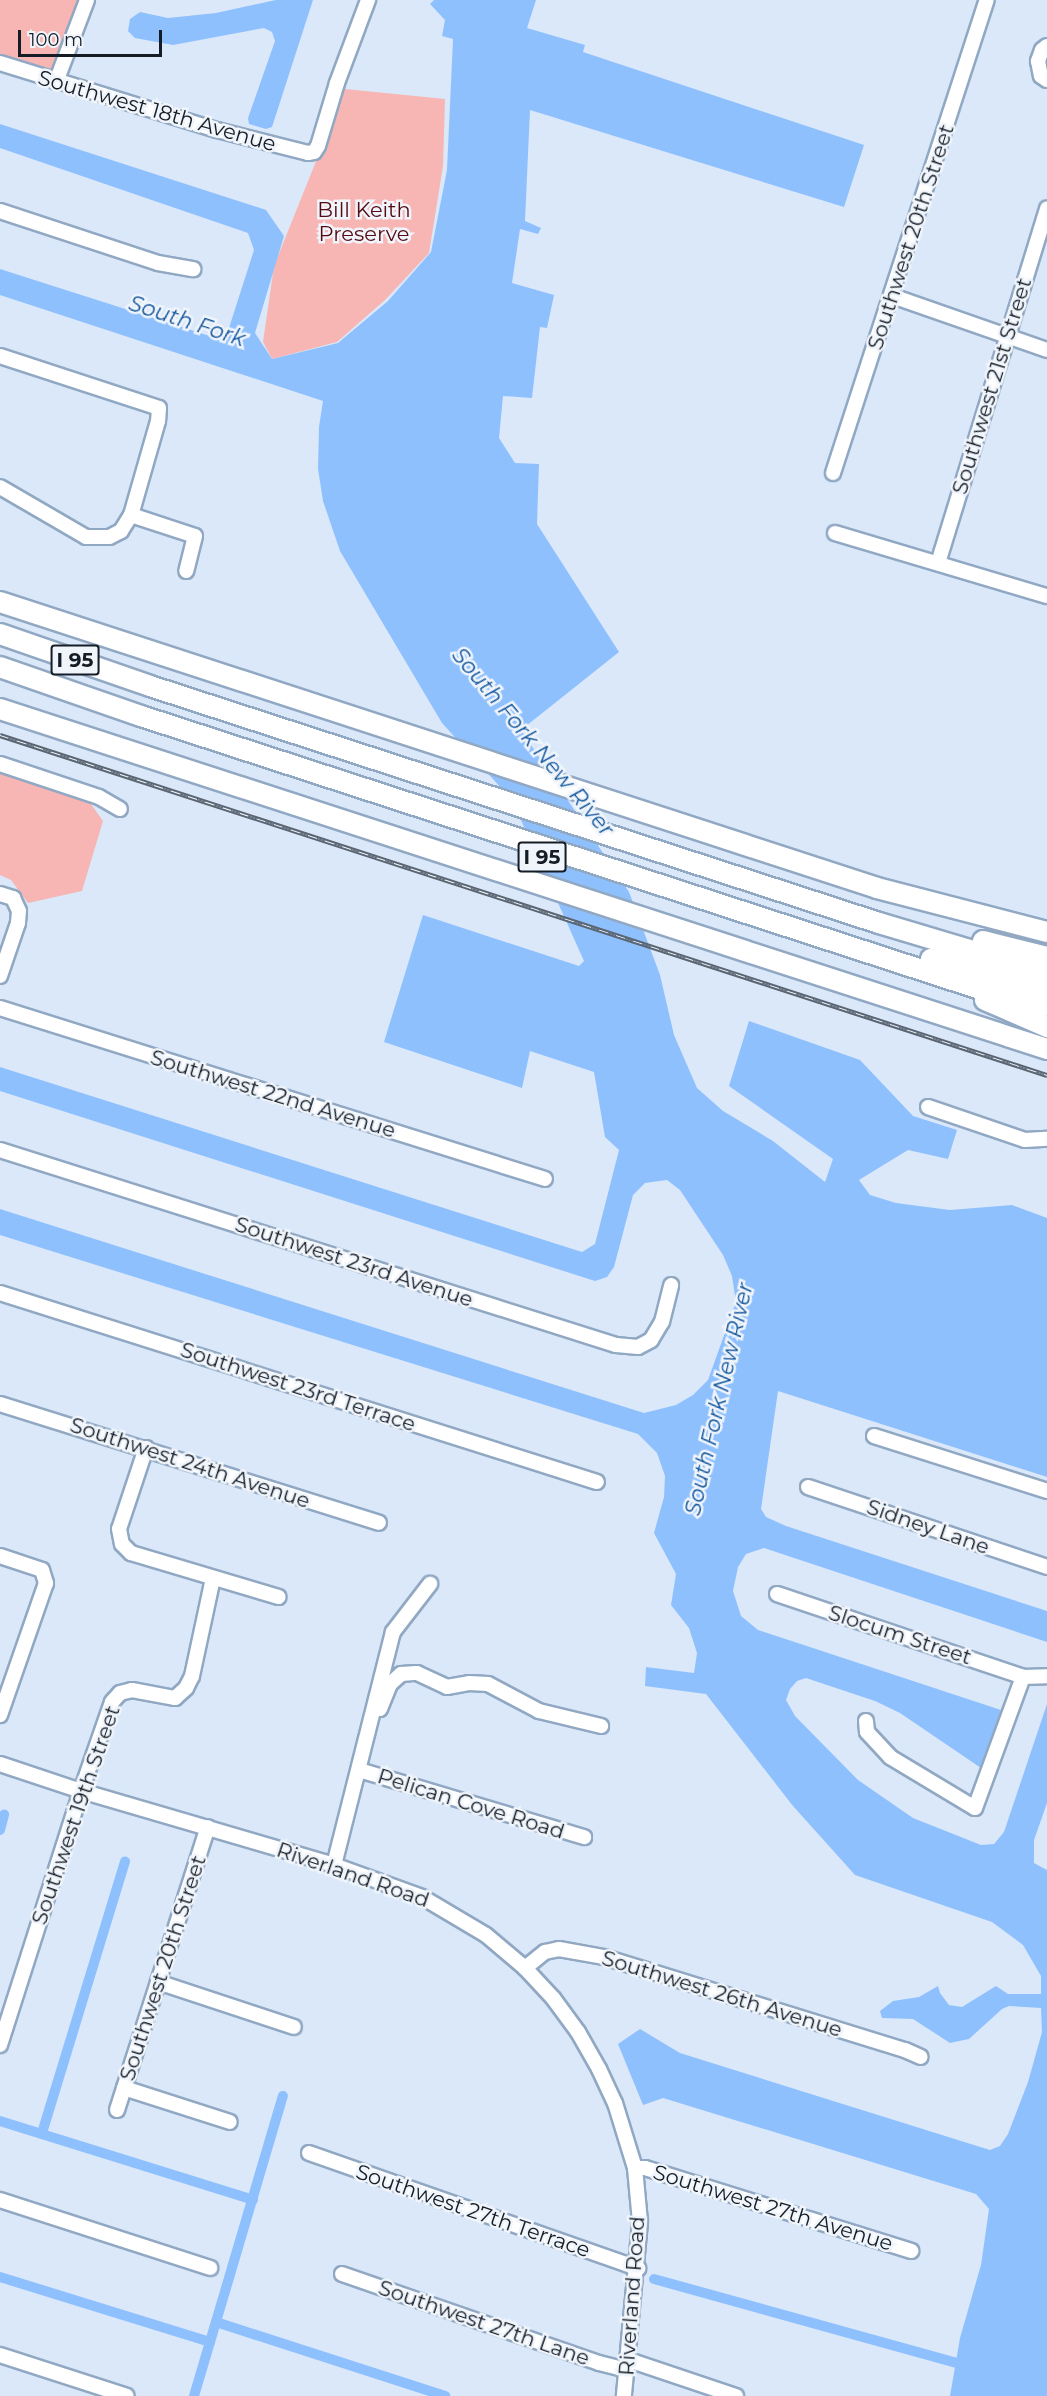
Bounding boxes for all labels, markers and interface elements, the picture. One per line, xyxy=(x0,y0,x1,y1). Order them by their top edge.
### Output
scale bar xyxy=(21,18,165,56)
text: 100 m xyxy=(29,29,83,51)
street label: Southwest 18th Avenue xyxy=(35,65,279,157)
street label: Southwest 20th Street xyxy=(863,121,959,353)
park label: Bill Keith Preserve xyxy=(317,197,411,247)
street label: Southwest 21st Street xyxy=(947,275,1037,497)
water label: South Fork xyxy=(126,290,248,352)
water label: South Fork New River xyxy=(446,642,620,842)
road number: I 95 xyxy=(50,643,100,677)
road number: I 95 xyxy=(516,840,568,874)
street label: Southwest 22nd Avenue xyxy=(147,1045,399,1143)
street label: Southwest 23rd Avenue xyxy=(232,1212,476,1312)
water label: South Fork New River xyxy=(679,1280,759,1518)
street label: Southwest 23rd Terrace xyxy=(177,1337,419,1437)
street label: Southwest 24th Avenue xyxy=(67,1412,313,1514)
street label: Sidney Lane xyxy=(863,1494,993,1560)
street label: Slocum Street xyxy=(825,1600,975,1670)
street label: Southwest 19th Street xyxy=(27,1702,125,1928)
street label: Pelican Cove Road xyxy=(374,1764,568,1844)
street label: Riverland Road xyxy=(273,1837,433,1913)
street label: Southwest 20th Street xyxy=(115,1852,211,2084)
street label: Southwest 26th Avenue xyxy=(599,1945,845,2043)
street label: Southwest 27th Terrace xyxy=(353,2159,593,2263)
street label: Southwest 27th Avenue xyxy=(650,2160,896,2256)
street label: Riverland Road xyxy=(614,2215,650,2377)
street label: Southwest 27th Lane xyxy=(375,2275,593,2371)

